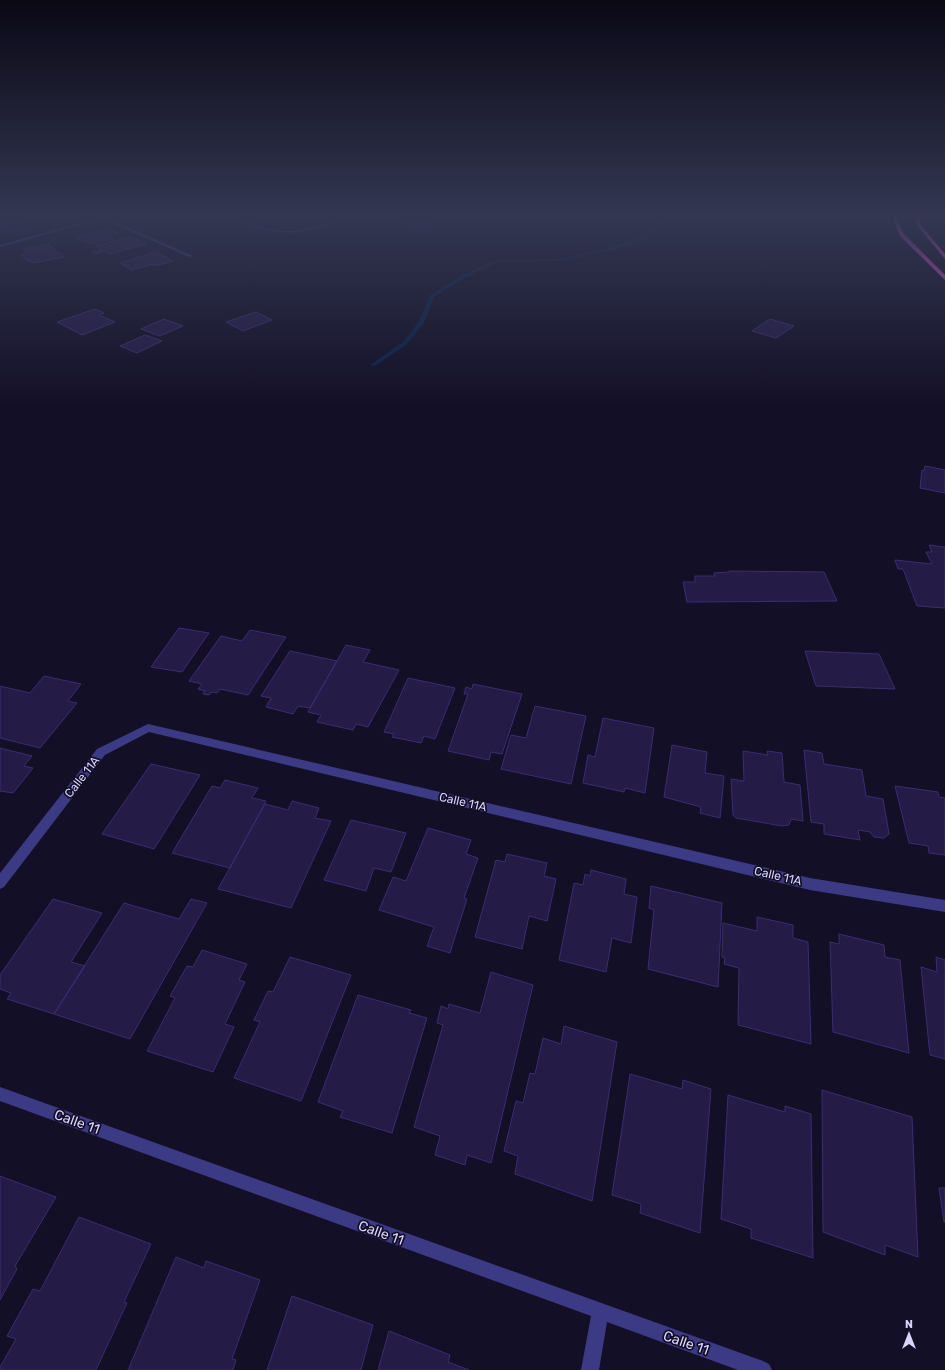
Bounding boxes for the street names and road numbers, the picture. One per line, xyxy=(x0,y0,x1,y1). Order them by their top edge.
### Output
street label: Calle 11A xyxy=(62,754,102,800)
street label: Calle 11A xyxy=(438,790,488,814)
street label: Calle 11A xyxy=(753,864,803,888)
street label: Calle 11 xyxy=(52,1106,102,1138)
street label: Calle 11 xyxy=(356,1217,406,1249)
street label: Calle 11 xyxy=(661,1327,711,1359)

